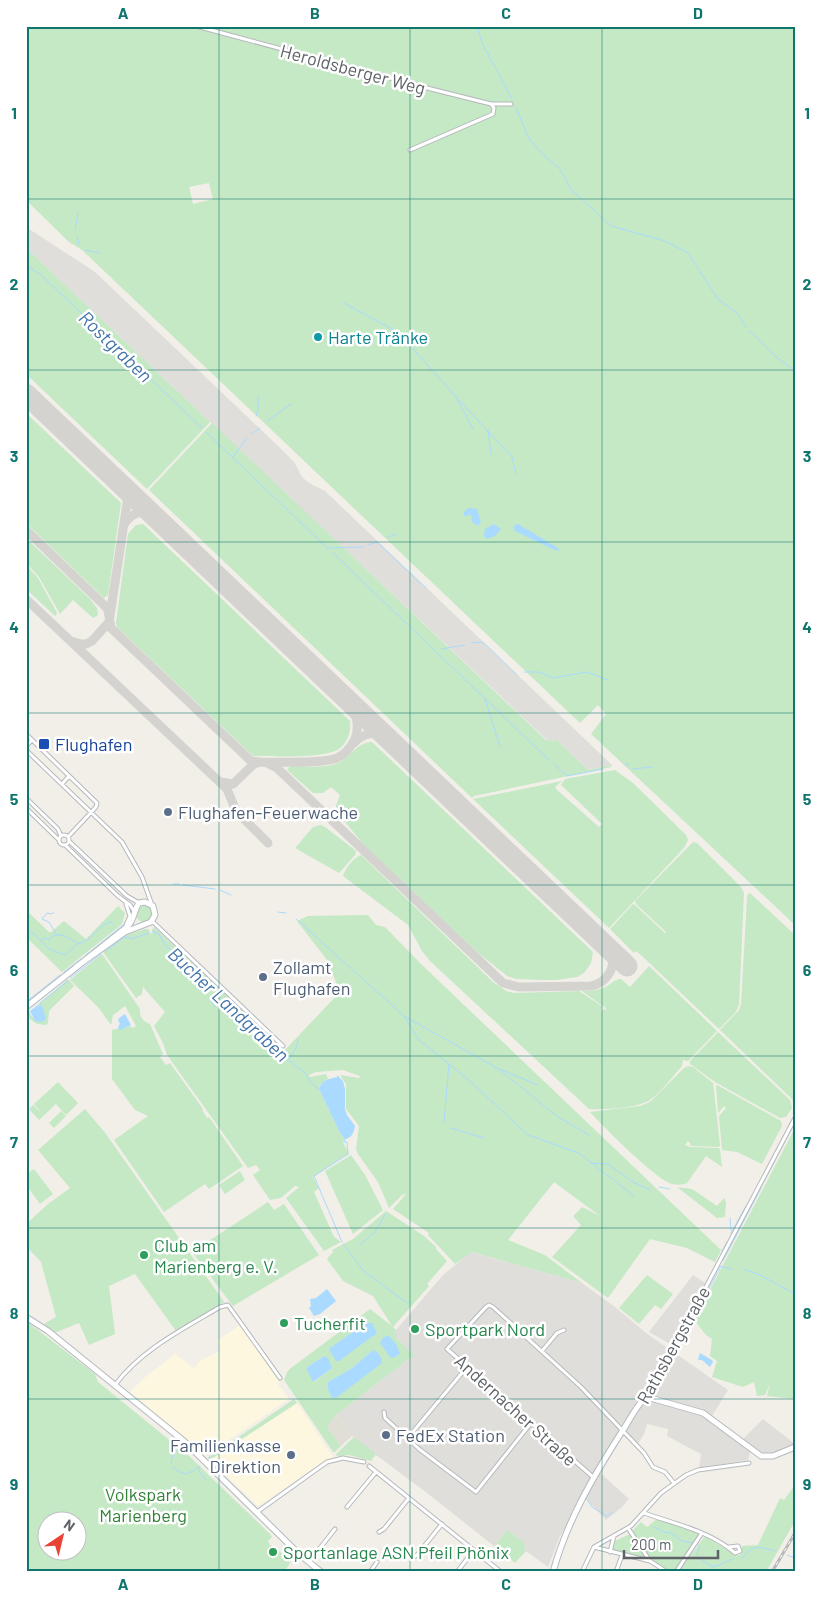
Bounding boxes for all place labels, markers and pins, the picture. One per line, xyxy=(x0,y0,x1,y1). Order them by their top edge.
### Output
place label: Harte Tränke xyxy=(328,326,428,348)
marker: Harte Tränke xyxy=(312,331,324,343)
place label: Flughafen xyxy=(55,733,132,755)
marker: Flughafen xyxy=(37,737,51,751)
place label: Flughafen-Feuerwache xyxy=(178,801,358,823)
marker: Flughafen-Feuerwache xyxy=(162,806,174,818)
place label: Zollamt Flughafen xyxy=(273,956,350,999)
marker: Zollamt Flughafen xyxy=(257,971,269,983)
place label: Club am Marienberg e. V. xyxy=(154,1234,278,1277)
marker: Club am Marienberg e. V. xyxy=(138,1249,150,1261)
place label: Tucherfit xyxy=(294,1312,366,1334)
marker: Tucherfit xyxy=(278,1317,290,1329)
place label: Sportpark Nord xyxy=(425,1318,545,1340)
marker: Sportpark Nord xyxy=(409,1323,421,1335)
place label: FedEx Station xyxy=(396,1424,505,1446)
marker: FedEx Station xyxy=(380,1429,392,1441)
place label: Familienkasse Direktion xyxy=(170,1434,281,1477)
marker: Familienkasse Direktion xyxy=(285,1449,297,1461)
place label: Sportanlage ASN Pfeil Phönix xyxy=(283,1541,509,1563)
marker: Sportanlage ASN Pfeil Phönix xyxy=(267,1546,279,1558)

